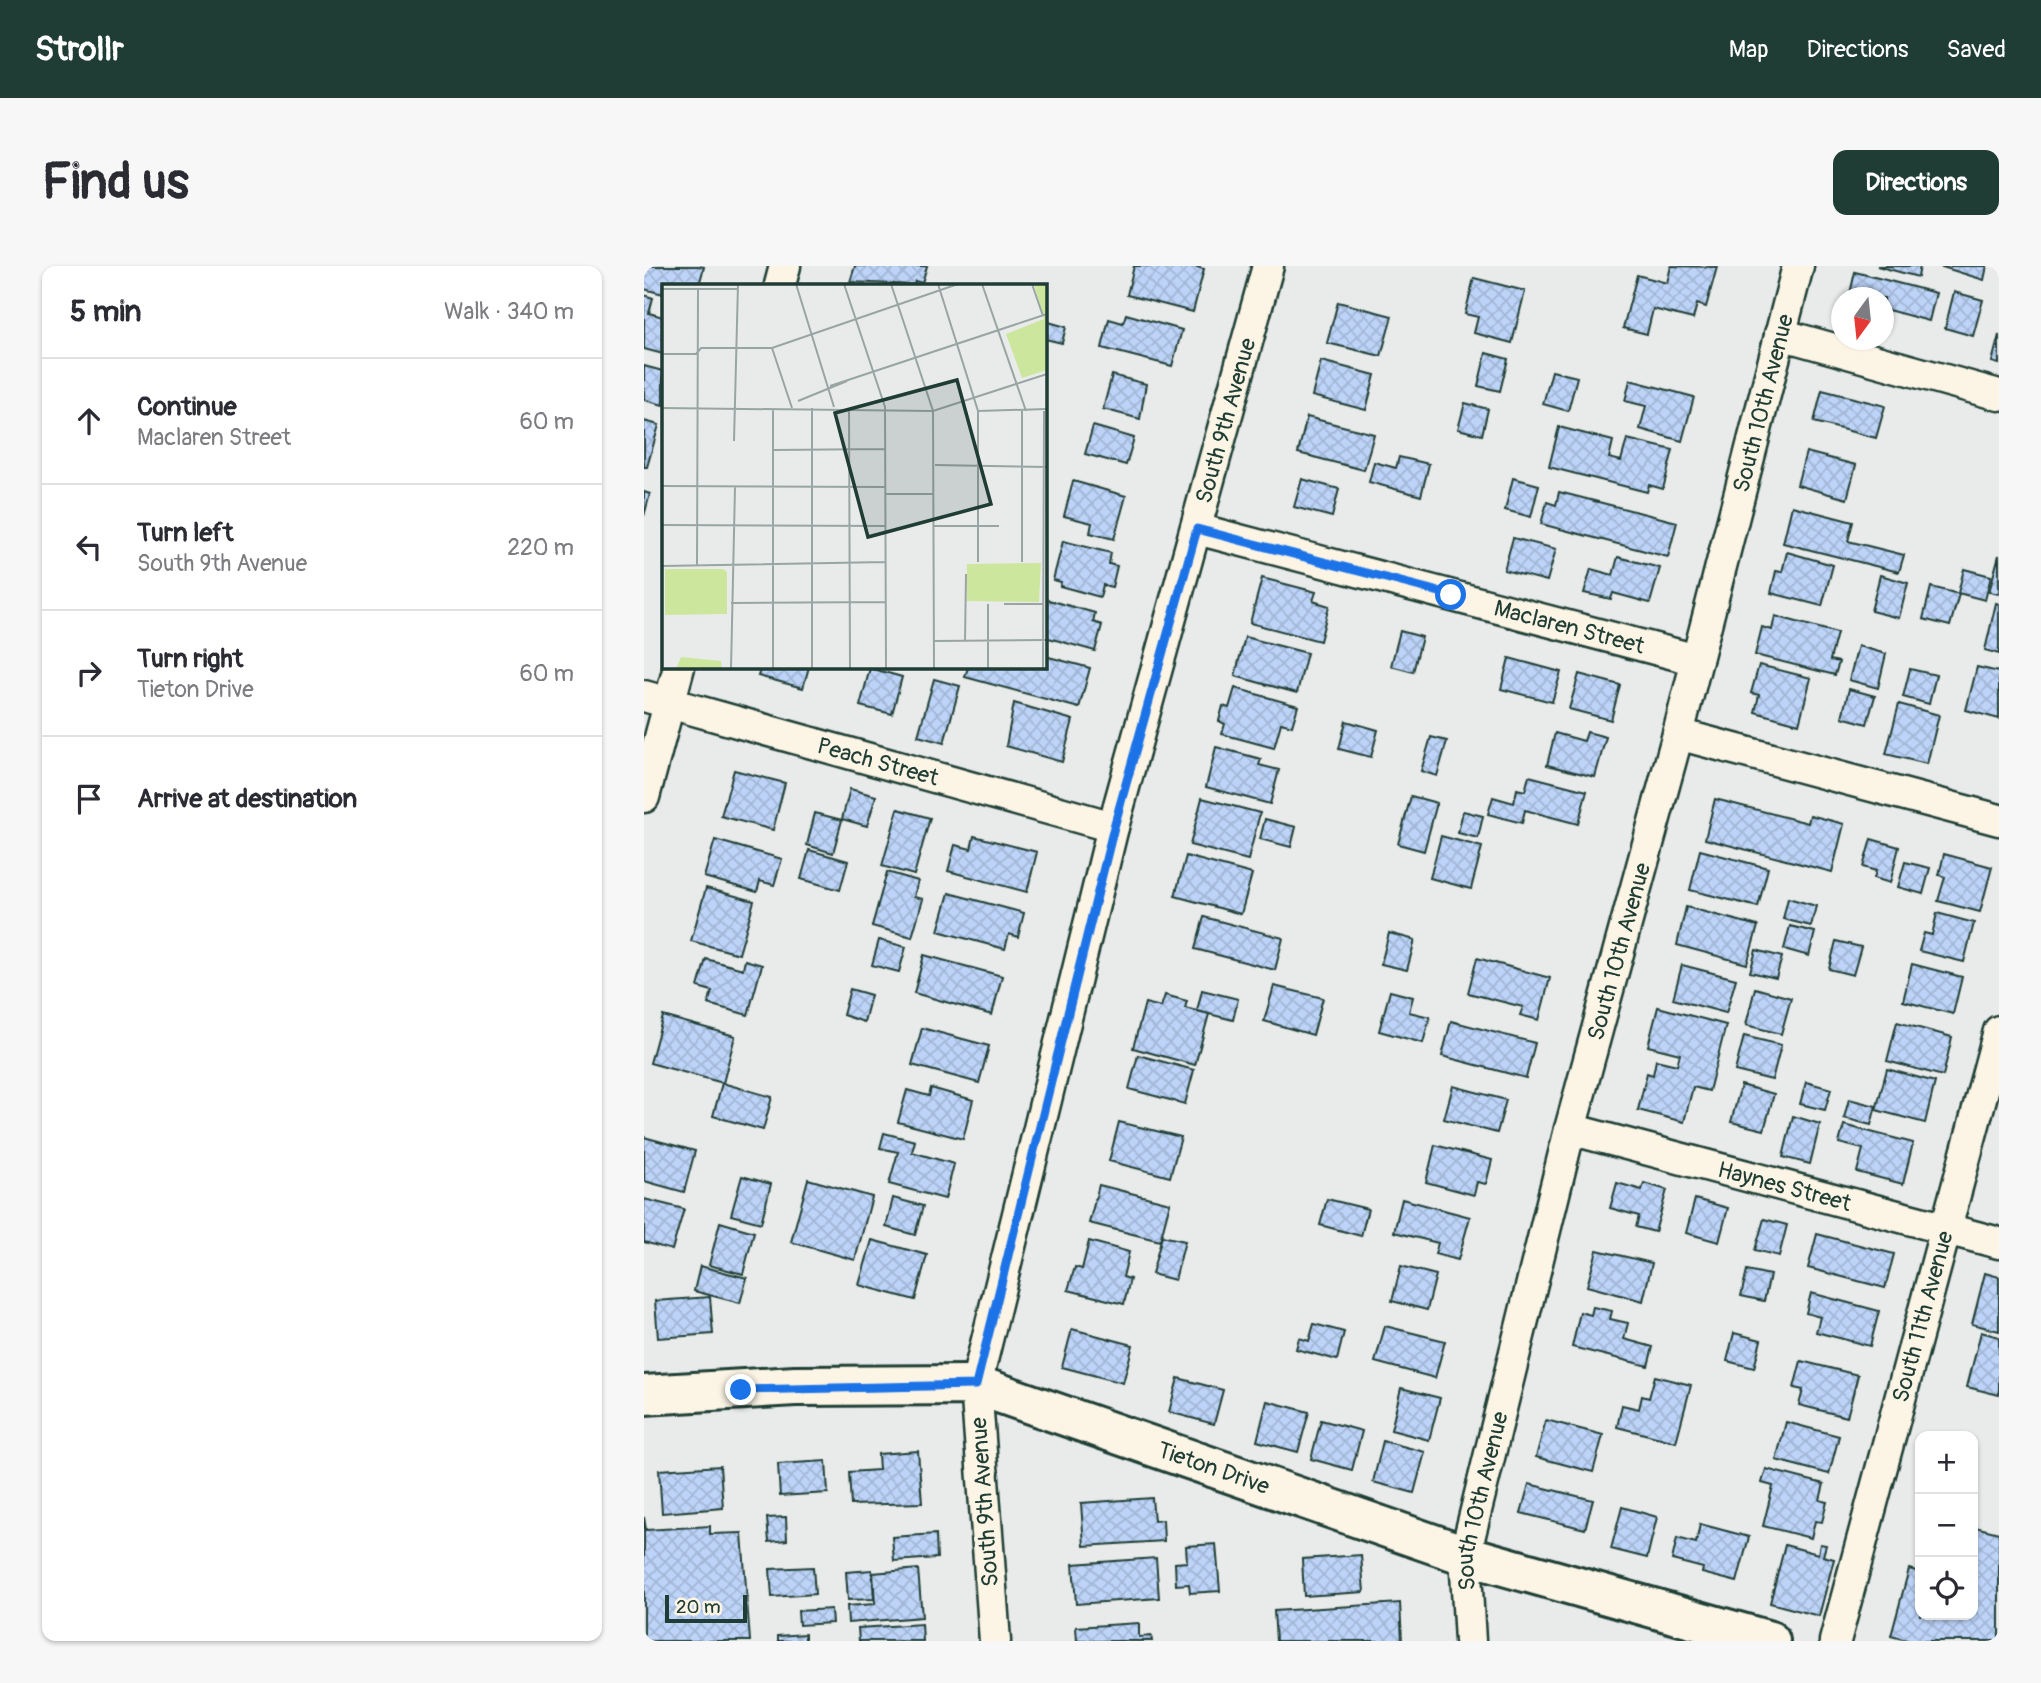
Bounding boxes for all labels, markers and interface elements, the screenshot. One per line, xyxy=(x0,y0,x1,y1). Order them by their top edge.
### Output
text: Strollr xyxy=(35,29,124,70)
text: Map xyxy=(1729,35,1769,64)
text: Directions xyxy=(1807,35,1908,64)
text: Saved xyxy=(1946,35,2006,64)
button: Directions xyxy=(1833,150,1999,215)
text: Find us xyxy=(42,152,189,213)
inset map xyxy=(662,284,1046,668)
north arrow xyxy=(1831,287,1894,350)
text: 5 min xyxy=(70,293,141,330)
text: Walk · 340 m xyxy=(444,297,574,326)
street label: South 10th Avenue xyxy=(1727,310,1800,495)
street label: South 9th Avenue xyxy=(1189,334,1263,506)
text: Continue xyxy=(137,391,237,423)
icon: ahead xyxy=(70,402,108,440)
text: 60 m xyxy=(519,407,574,436)
text: Maclaren Street xyxy=(137,423,291,452)
text: Turn left xyxy=(137,517,233,549)
icon: left xyxy=(70,528,108,566)
text: 220 m xyxy=(507,533,574,562)
text: South 9th Avenue xyxy=(137,549,307,578)
route start xyxy=(1435,579,1466,610)
street label: Maclaren Street xyxy=(1491,593,1648,661)
text: Turn right xyxy=(137,643,243,675)
icon: right xyxy=(70,654,108,692)
text: 60 m xyxy=(519,659,574,688)
text: Tieton Drive xyxy=(137,675,254,704)
street label: Peach Street xyxy=(814,731,943,793)
icon: arrive xyxy=(70,780,108,818)
text: Arrive at destination xyxy=(137,783,357,815)
street label: South 10th Avenue xyxy=(1581,859,1657,1044)
street label: Haynes Street xyxy=(1714,1155,1855,1218)
street label: South 11th Avenue xyxy=(1886,1227,1960,1406)
route end xyxy=(725,1374,756,1405)
street label: South 10th Avenue xyxy=(1451,1408,1515,1591)
street label: South 9th Avenue xyxy=(964,1416,1005,1588)
map controls xyxy=(1915,1431,1978,1620)
button: + xyxy=(1915,1431,1978,1494)
street label: Tieton Drive xyxy=(1154,1435,1274,1501)
button: − xyxy=(1915,1494,1978,1557)
button: locate xyxy=(1915,1557,1978,1620)
scale bar xyxy=(665,1592,747,1624)
text: 20 m xyxy=(676,1595,721,1619)

